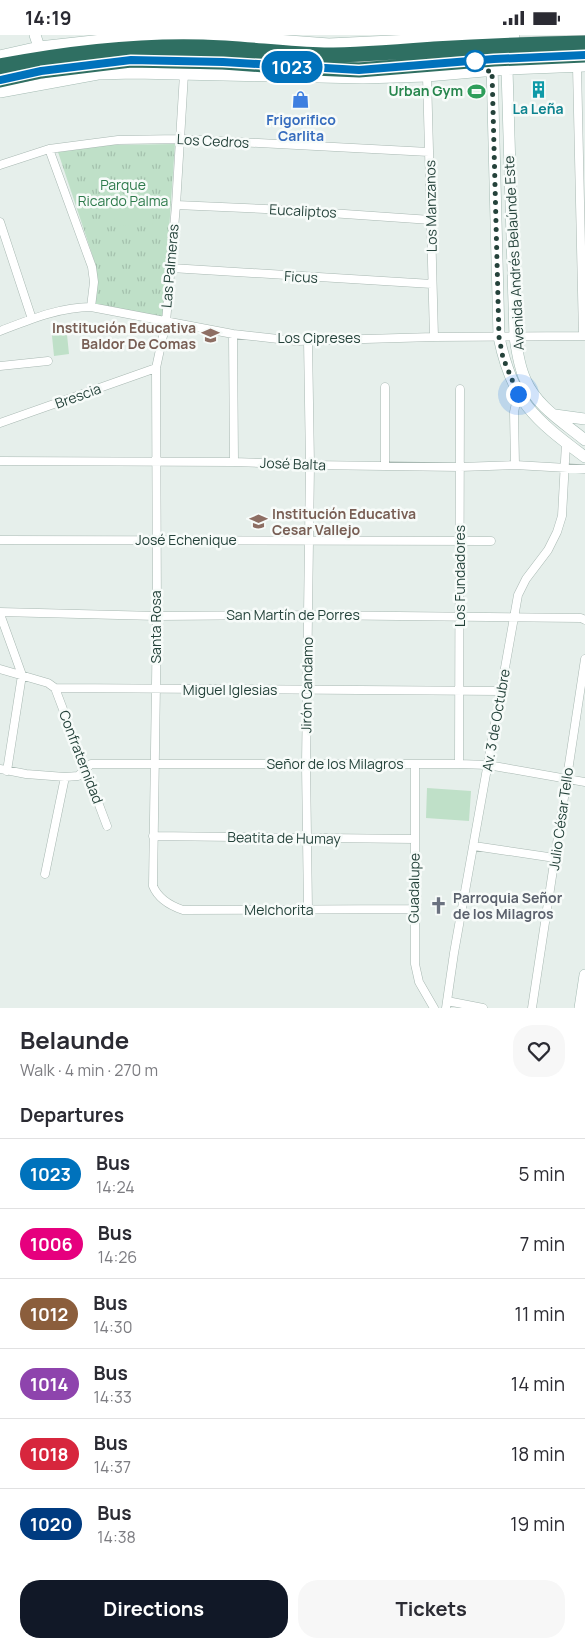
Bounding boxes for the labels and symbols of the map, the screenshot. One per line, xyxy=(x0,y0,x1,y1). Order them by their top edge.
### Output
unlabelled marker xyxy=(464,50,486,72)
line badge: 1023 xyxy=(257,51,327,83)
building icon: La Leña xyxy=(528,79,548,99)
place label: Urban Gym xyxy=(388,81,463,100)
sports icon: Urban Gym xyxy=(467,81,487,101)
shop icon: Frigorifico Carlita xyxy=(291,90,311,110)
place label: La Leña xyxy=(512,99,564,118)
place label: Frigorifico Carlita xyxy=(266,110,336,145)
street label: Los Cedros xyxy=(176,129,250,152)
street label: Avenida Andrés Belaúnde Este xyxy=(499,155,528,351)
street label: Los Manzanos xyxy=(420,160,441,252)
park label: Parque Ricardo Palma xyxy=(78,175,168,210)
street label: Eucaliptos xyxy=(269,199,337,222)
street label: Las Palmeras xyxy=(156,223,183,309)
street label: Ficus xyxy=(284,266,318,287)
place label: Institución Educativa Baldor De Comas xyxy=(52,318,196,353)
school or university icon: Institución Educativa Baldor De Comas xyxy=(200,326,220,346)
street label: Los Cipreses xyxy=(277,328,361,347)
street label: Brescia xyxy=(52,378,103,413)
your location xyxy=(506,382,531,407)
street label: José Balta xyxy=(260,453,326,474)
place label: Institución Educativa Cesar Vallejo xyxy=(272,504,416,539)
school or university icon: Institución Educativa Cesar Vallejo xyxy=(248,512,268,532)
street label: Los Fundadores xyxy=(450,525,469,627)
street label: José Echenique xyxy=(135,530,237,549)
street label: Santa Rosa xyxy=(146,590,165,664)
street label: San Martín de Porres xyxy=(226,605,360,624)
street label: Jirón Candamo xyxy=(296,637,317,733)
street label: Av. 3 de Octubre xyxy=(477,667,514,773)
street label: Miguel Iglesias xyxy=(183,680,277,699)
street label: Confraternidad xyxy=(55,707,108,806)
street label: Señor de los Milagros xyxy=(266,754,404,773)
street label: Julio César Tello xyxy=(544,766,577,872)
street label: Beatita de Humay xyxy=(227,827,341,848)
street label: Guadalupe xyxy=(403,853,424,923)
place label: Parroquia Señor de los Milagros xyxy=(453,888,563,923)
church icon: Parroquia Señor de los Milagros xyxy=(429,896,449,916)
street label: Melchorita xyxy=(244,900,314,919)

